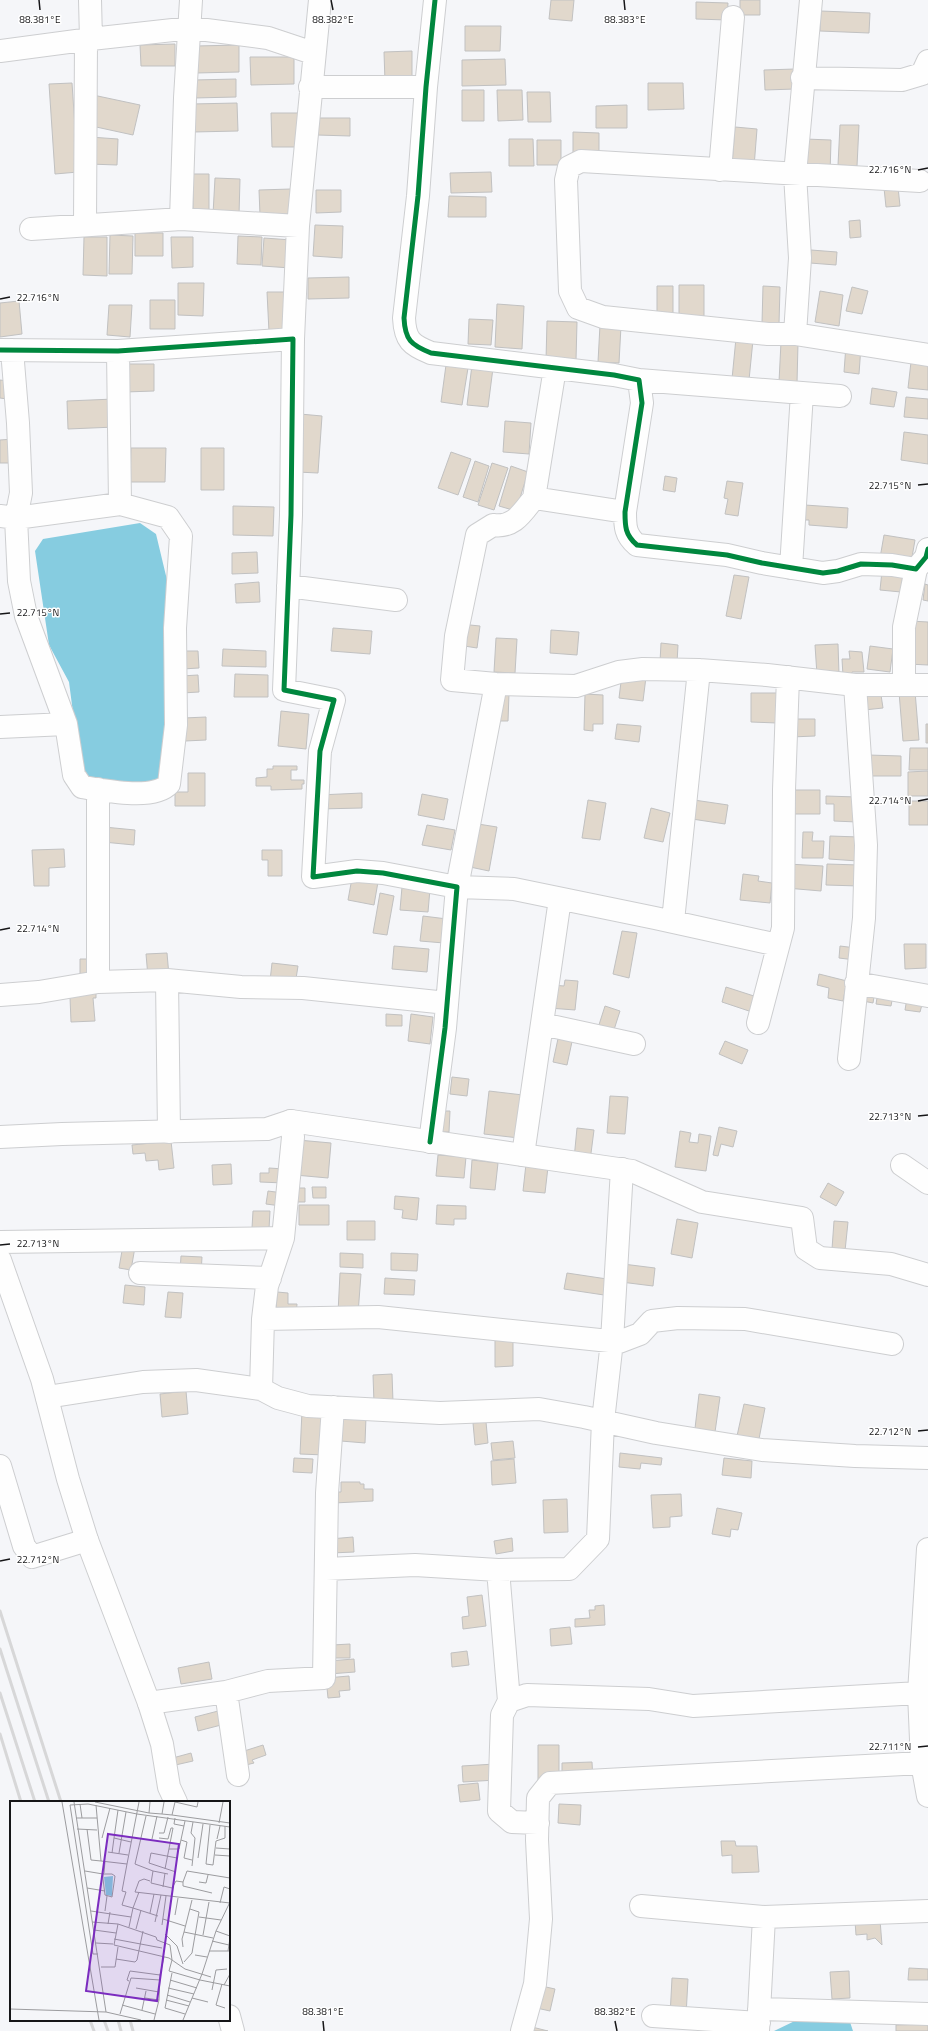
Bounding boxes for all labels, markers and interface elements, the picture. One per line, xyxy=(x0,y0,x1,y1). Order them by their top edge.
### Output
text: 88.381°E xyxy=(19,12,61,27)
text: 88.382°E xyxy=(312,12,354,27)
text: 88.383°E xyxy=(604,12,646,27)
text: 22.716°N xyxy=(869,162,911,177)
text: 22.716°N xyxy=(17,290,59,305)
text: 22.715°N xyxy=(869,478,911,493)
text: 22.715°N xyxy=(17,605,59,620)
text: 22.714°N xyxy=(869,793,911,808)
text: 22.714°N xyxy=(17,921,59,936)
text: 22.713°N xyxy=(869,1109,911,1124)
text: 22.713°N xyxy=(17,1236,59,1251)
text: 22.712°N xyxy=(869,1424,911,1439)
text: 22.712°N xyxy=(17,1552,59,1567)
text: 22.711°N xyxy=(869,1739,911,1754)
inset map xyxy=(10,1801,230,2021)
text: 88.381°E xyxy=(302,2004,344,2019)
text: 88.382°E xyxy=(594,2004,636,2019)

